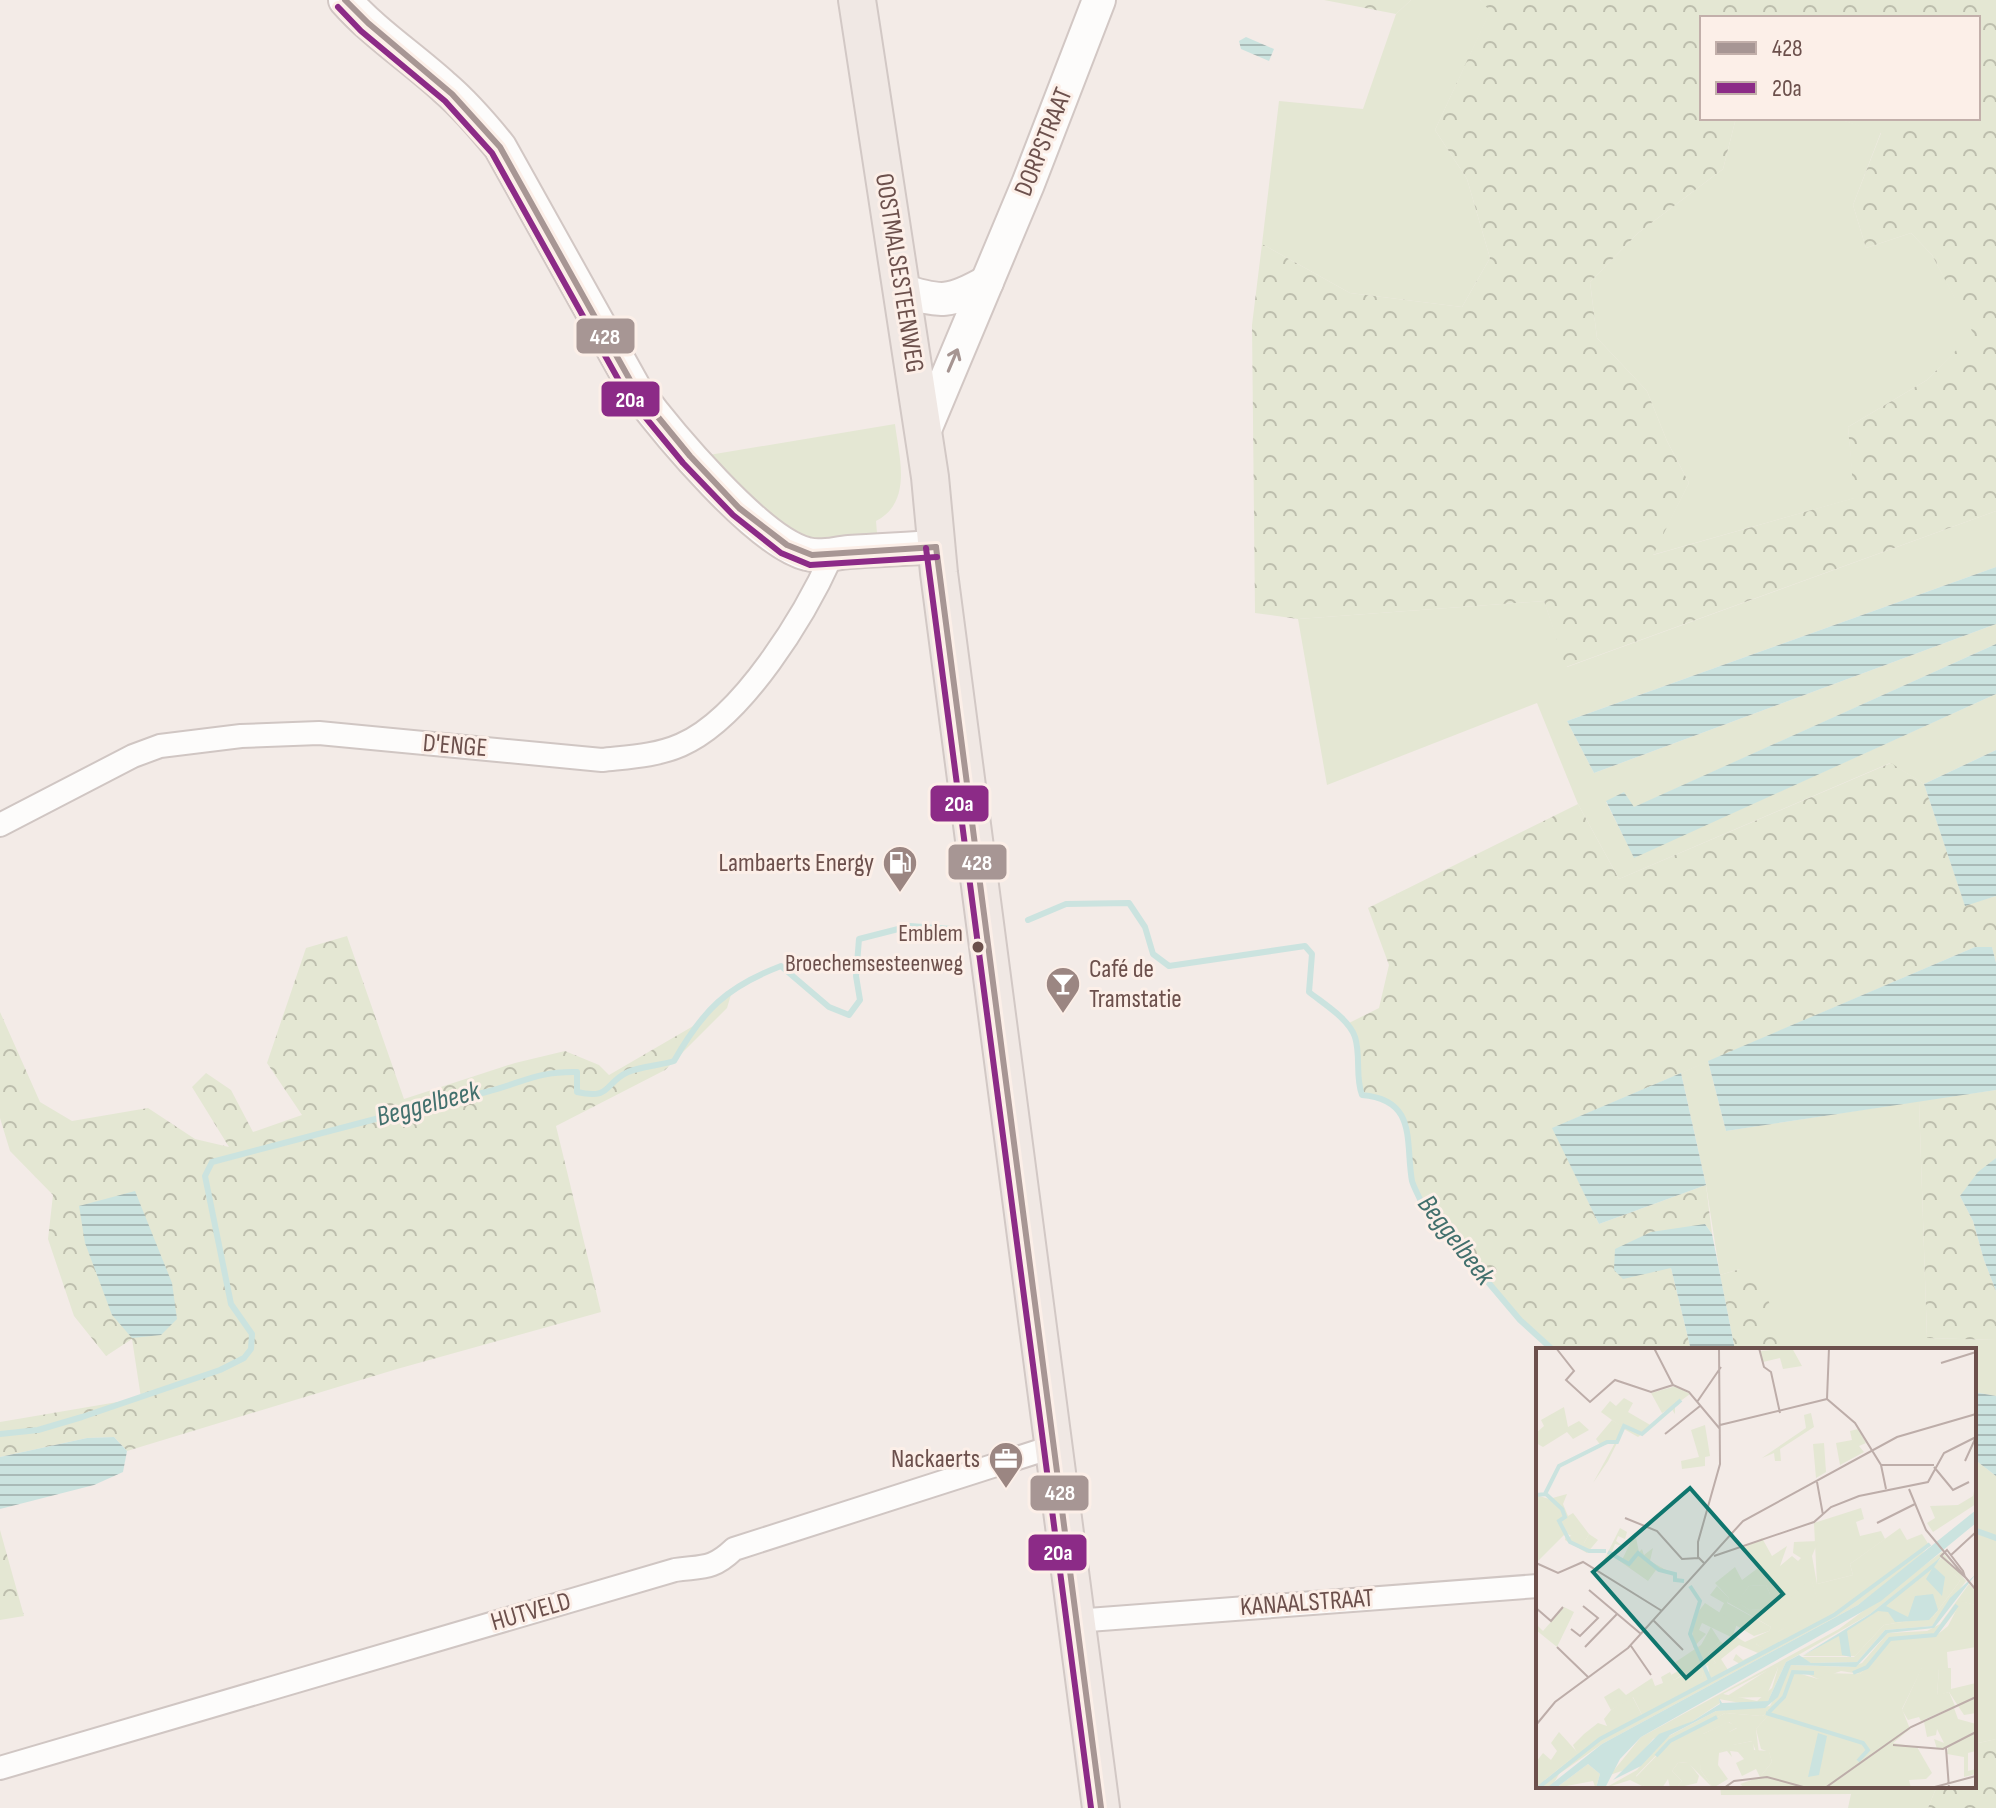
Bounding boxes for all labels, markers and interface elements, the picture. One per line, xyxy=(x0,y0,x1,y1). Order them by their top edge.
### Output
legend xyxy=(1700,16,1980,120)
text: 428 xyxy=(1772,34,1803,63)
text: 20a xyxy=(1772,74,1802,103)
street label: DORPSTRAAT xyxy=(1008,83,1080,201)
street label: OOSTMALSESTEENWEG xyxy=(868,171,930,375)
line badge: 428 xyxy=(575,317,636,355)
text: 428 xyxy=(590,324,620,351)
one-way arrow xyxy=(947,348,961,373)
line badge: 20a xyxy=(600,380,661,418)
text: 20a xyxy=(615,387,645,414)
street label: D'ENGE xyxy=(421,728,489,764)
line badge: 20a xyxy=(929,784,990,823)
text: 20a xyxy=(944,791,974,818)
line badge: 428 xyxy=(947,843,1008,881)
fuel station icon: Lambaerts Energy xyxy=(881,844,919,894)
place label: Lambaerts Energy xyxy=(718,848,874,879)
text: 428 xyxy=(962,850,992,877)
place label: Emblem Broechemsesteenweg xyxy=(785,919,963,978)
marker: Emblem Broechemsesteenweg xyxy=(970,939,986,955)
place label: Café de Tramstatie xyxy=(1089,954,1182,1015)
bar icon: Café de Tramstatie xyxy=(1044,965,1082,1015)
water label: Beggelbeek xyxy=(373,1074,485,1134)
water label: Beggelbeek xyxy=(1411,1188,1502,1293)
inset map xyxy=(1536,1348,1976,1788)
office icon: Nackaerts xyxy=(987,1440,1025,1490)
place label: Nackaerts xyxy=(891,1444,980,1475)
line badge: 428 xyxy=(1029,1474,1090,1512)
text: 428 xyxy=(1045,1480,1075,1507)
line badge: 20a xyxy=(1027,1533,1088,1572)
text: 20a xyxy=(1043,1540,1073,1567)
street label: KANAALSTRAAT xyxy=(1239,1583,1375,1623)
street label: HUTVELD xyxy=(488,1586,574,1638)

